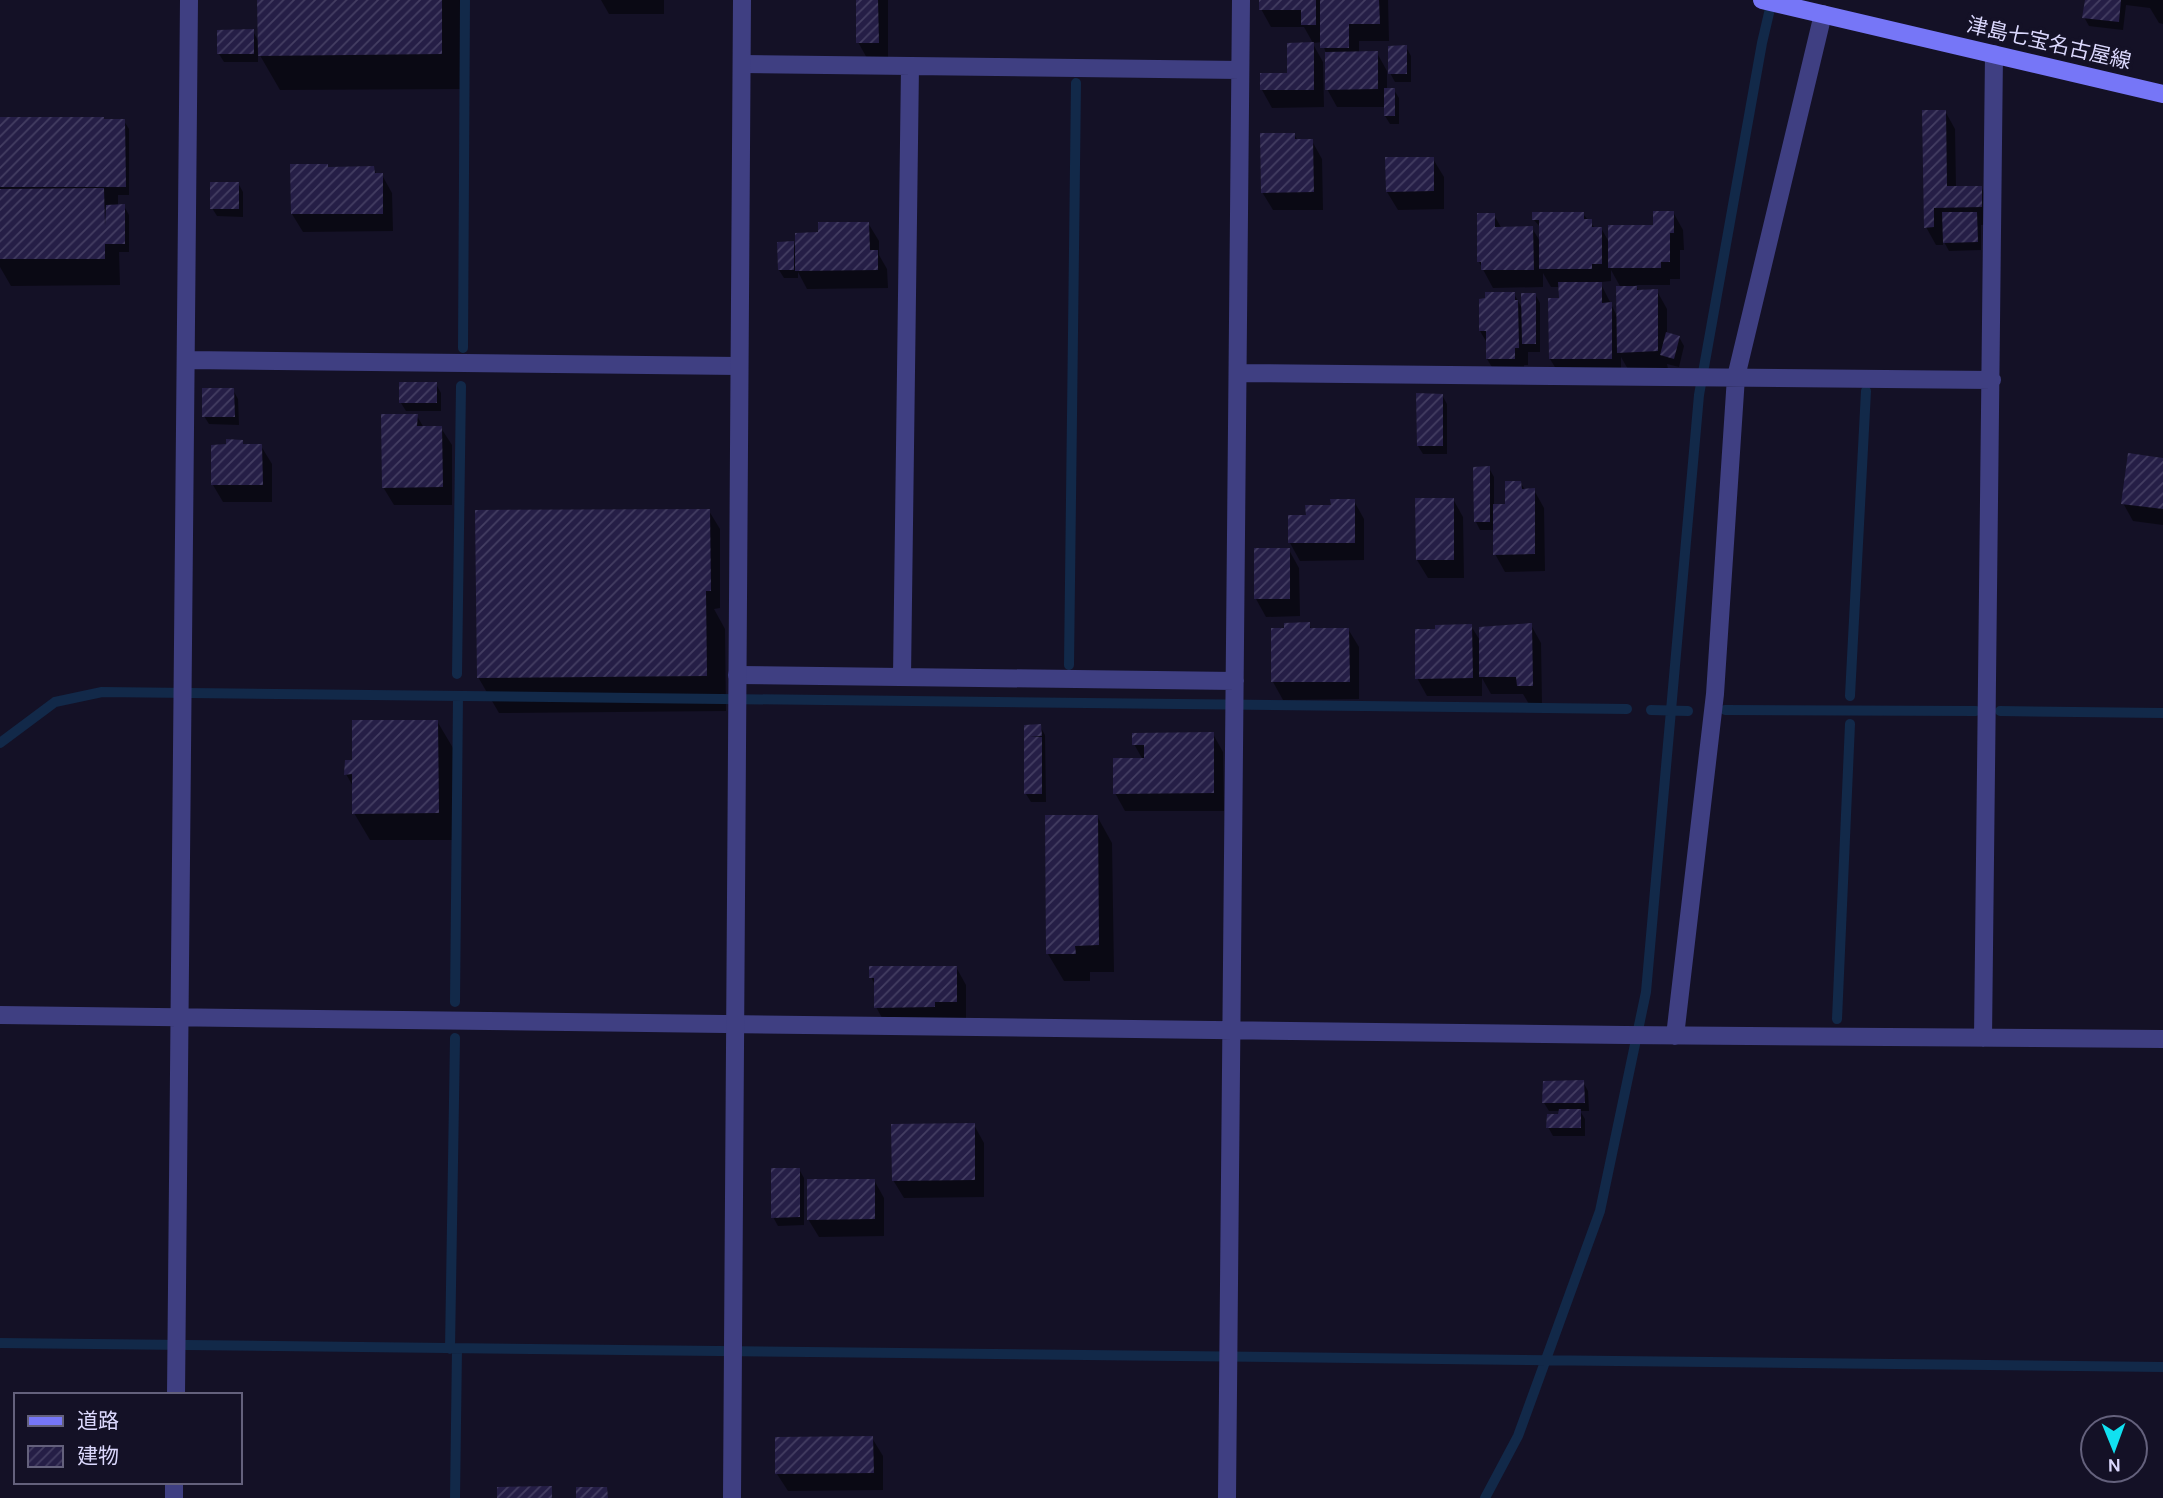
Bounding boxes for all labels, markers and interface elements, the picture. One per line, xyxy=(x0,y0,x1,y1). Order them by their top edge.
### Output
street label: 津島七宝名古屋線 xyxy=(1964,12,2134,74)
legend xyxy=(14,1393,242,1484)
text: 道路 xyxy=(77,1409,119,1433)
north arrow xyxy=(2079,1414,2149,1484)
text: 建物 xyxy=(77,1444,119,1468)
text: N xyxy=(2107,1454,2121,1476)

